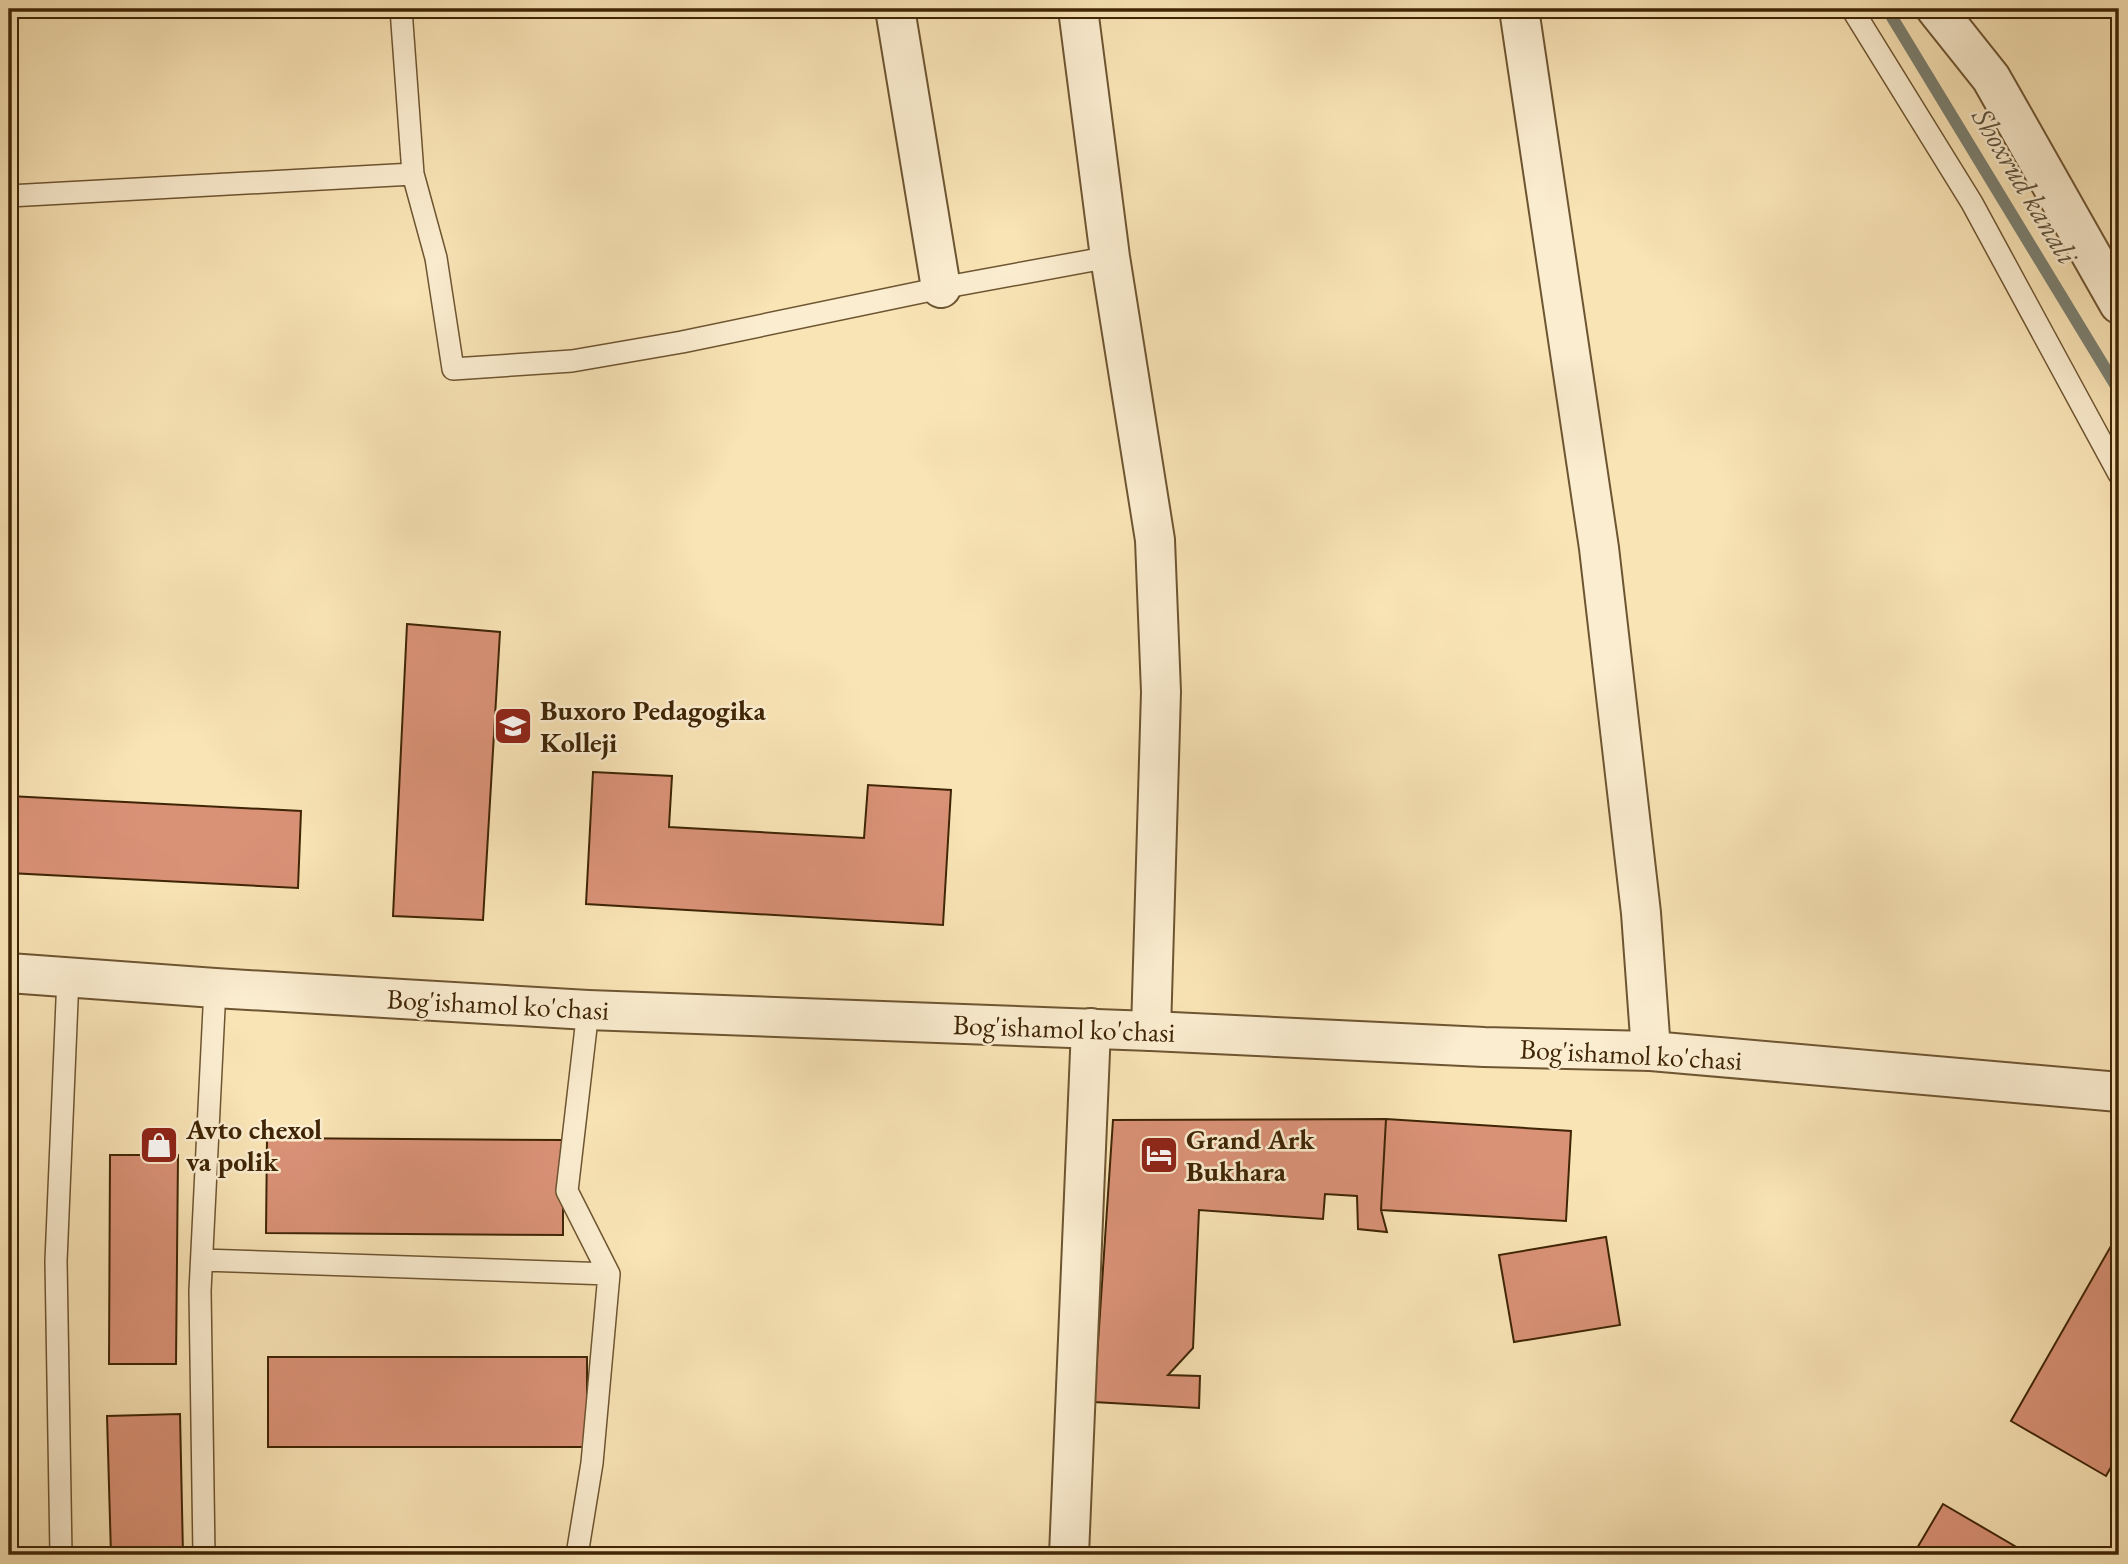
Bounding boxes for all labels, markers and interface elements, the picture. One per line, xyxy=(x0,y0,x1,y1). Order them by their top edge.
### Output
water label: Shoxrud kanali xyxy=(1963,99,2088,272)
place label: Buxoro Pedagogika Kolleji xyxy=(540,692,766,760)
school or university icon: Buxoro Pedagogika Kolleji xyxy=(492,705,534,747)
street label: Bog'ishamol ko'chasi xyxy=(386,980,610,1028)
street label: Bog'ishamol ko'chasi xyxy=(952,1006,1176,1050)
street label: Bog'ishamol ko'chasi xyxy=(1519,1030,1743,1078)
place label: Avto chexol va polik xyxy=(185,1111,322,1179)
place label: Grand Ark Bukhara xyxy=(1186,1121,1315,1189)
shop icon: Avto chexol va polik xyxy=(138,1124,180,1166)
hotel icon: Grand Ark Bukhara xyxy=(1138,1134,1180,1176)

